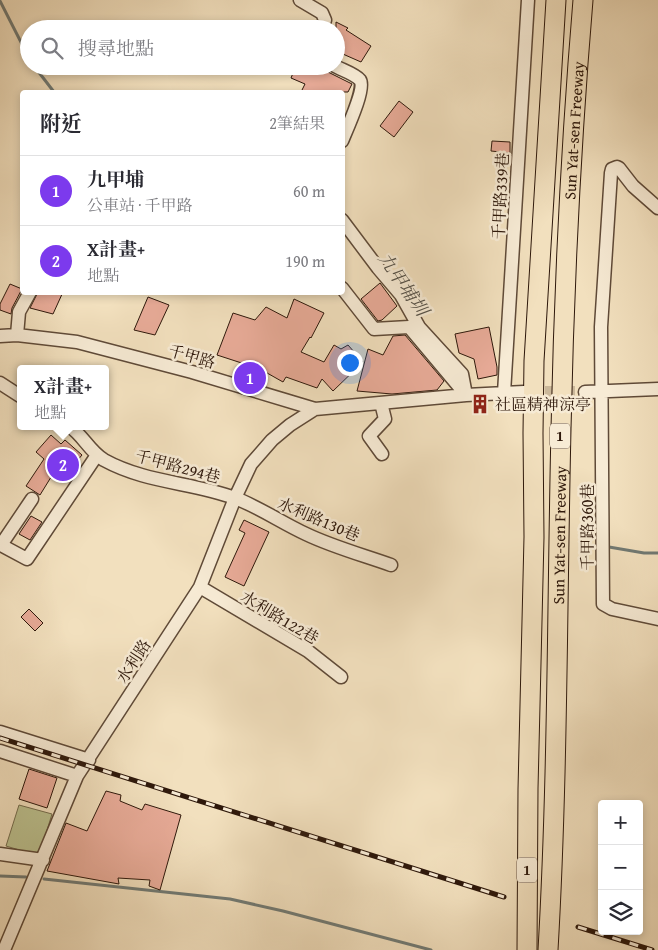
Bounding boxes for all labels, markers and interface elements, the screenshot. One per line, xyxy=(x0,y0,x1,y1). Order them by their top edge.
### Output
search box xyxy=(20,20,345,75)
icon: search xyxy=(38,34,66,62)
text: 搜尋地點 xyxy=(78,34,154,62)
street label: Sun Yat-sen Freeway xyxy=(557,60,590,200)
text: 附近 xyxy=(40,108,82,139)
text: 2筆結果 xyxy=(269,111,325,135)
street label: 千甲路339巷 xyxy=(486,152,514,240)
text: 九甲埔 xyxy=(87,165,144,193)
text: 1 xyxy=(52,179,60,203)
text: 60 m xyxy=(293,179,325,203)
text: 公車站 · 千甲路 xyxy=(87,193,193,217)
text: X計畫+ xyxy=(87,235,145,263)
water label: 九甲埔圳 xyxy=(372,246,437,323)
text: 2 xyxy=(52,249,60,273)
text: 190 m xyxy=(285,249,325,273)
text: 地點 xyxy=(87,263,119,287)
street label: 千甲路 xyxy=(166,338,218,374)
your location xyxy=(337,350,363,376)
pin: 1 xyxy=(234,359,266,397)
popup xyxy=(17,365,109,430)
text: X計畫+ xyxy=(34,372,92,400)
place label: 社區精神涼亭 xyxy=(495,392,591,416)
building icon: 社區精神涼亭 xyxy=(469,393,491,415)
text: 地點 xyxy=(34,400,66,424)
road number: 1 xyxy=(550,424,570,448)
street label: 千甲路294巷 xyxy=(133,443,223,489)
pin: 2 xyxy=(47,446,79,484)
street label: Sun Yat-sen Freeway xyxy=(546,466,572,605)
street label: 千甲路360巷 xyxy=(575,483,599,571)
street label: 水利路130巷 xyxy=(274,491,364,547)
street label: 水利路122巷 xyxy=(236,584,324,650)
street label: 水利路 xyxy=(110,634,156,688)
map controls xyxy=(598,800,643,935)
button: + xyxy=(598,800,643,845)
button: − xyxy=(598,845,643,890)
road number: 1 xyxy=(517,858,537,882)
button: layers xyxy=(598,890,643,935)

